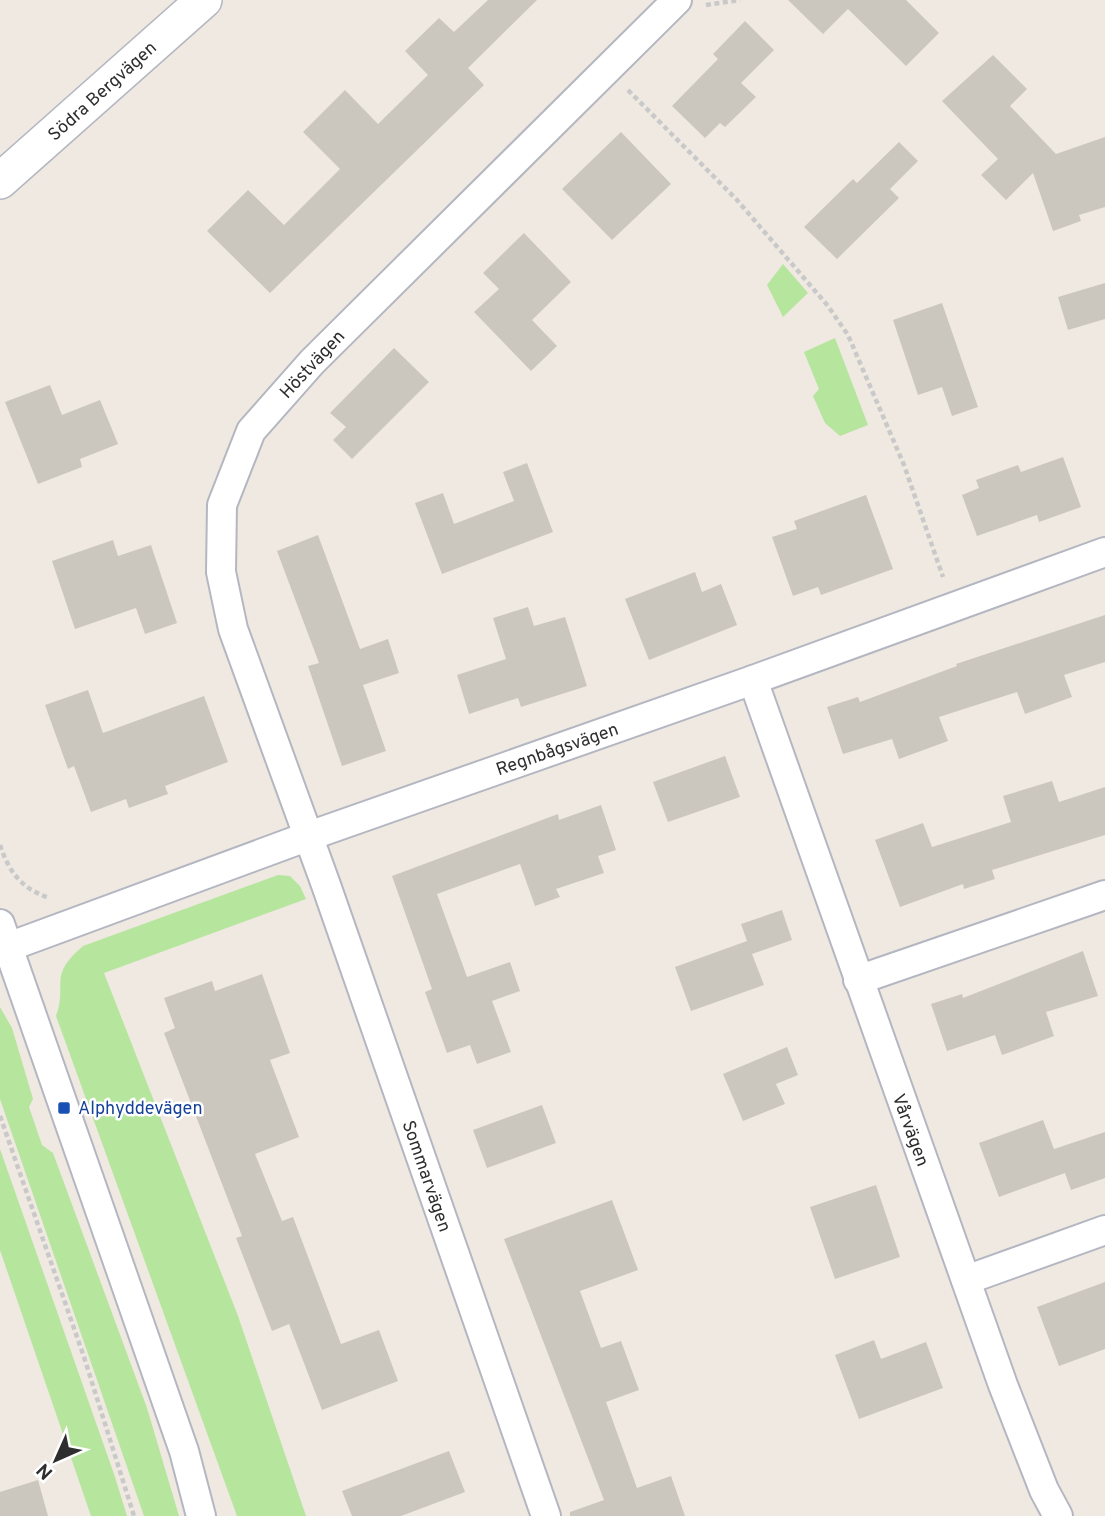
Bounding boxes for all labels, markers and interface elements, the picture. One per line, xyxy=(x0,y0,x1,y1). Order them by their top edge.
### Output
street label: Södra Bergvägen xyxy=(44,37,162,147)
street label: Höstvägen xyxy=(276,326,351,404)
street label: Regnbågsvägen xyxy=(493,719,622,782)
street label: Vårvägen xyxy=(886,1091,933,1170)
place label: Alphyddevägen xyxy=(78,1098,203,1121)
marker: Alphyddevägen xyxy=(56,1100,72,1116)
street label: Sommarvägen xyxy=(396,1118,455,1235)
north arrow xyxy=(21,1425,91,1495)
text: N xyxy=(32,1457,59,1484)

